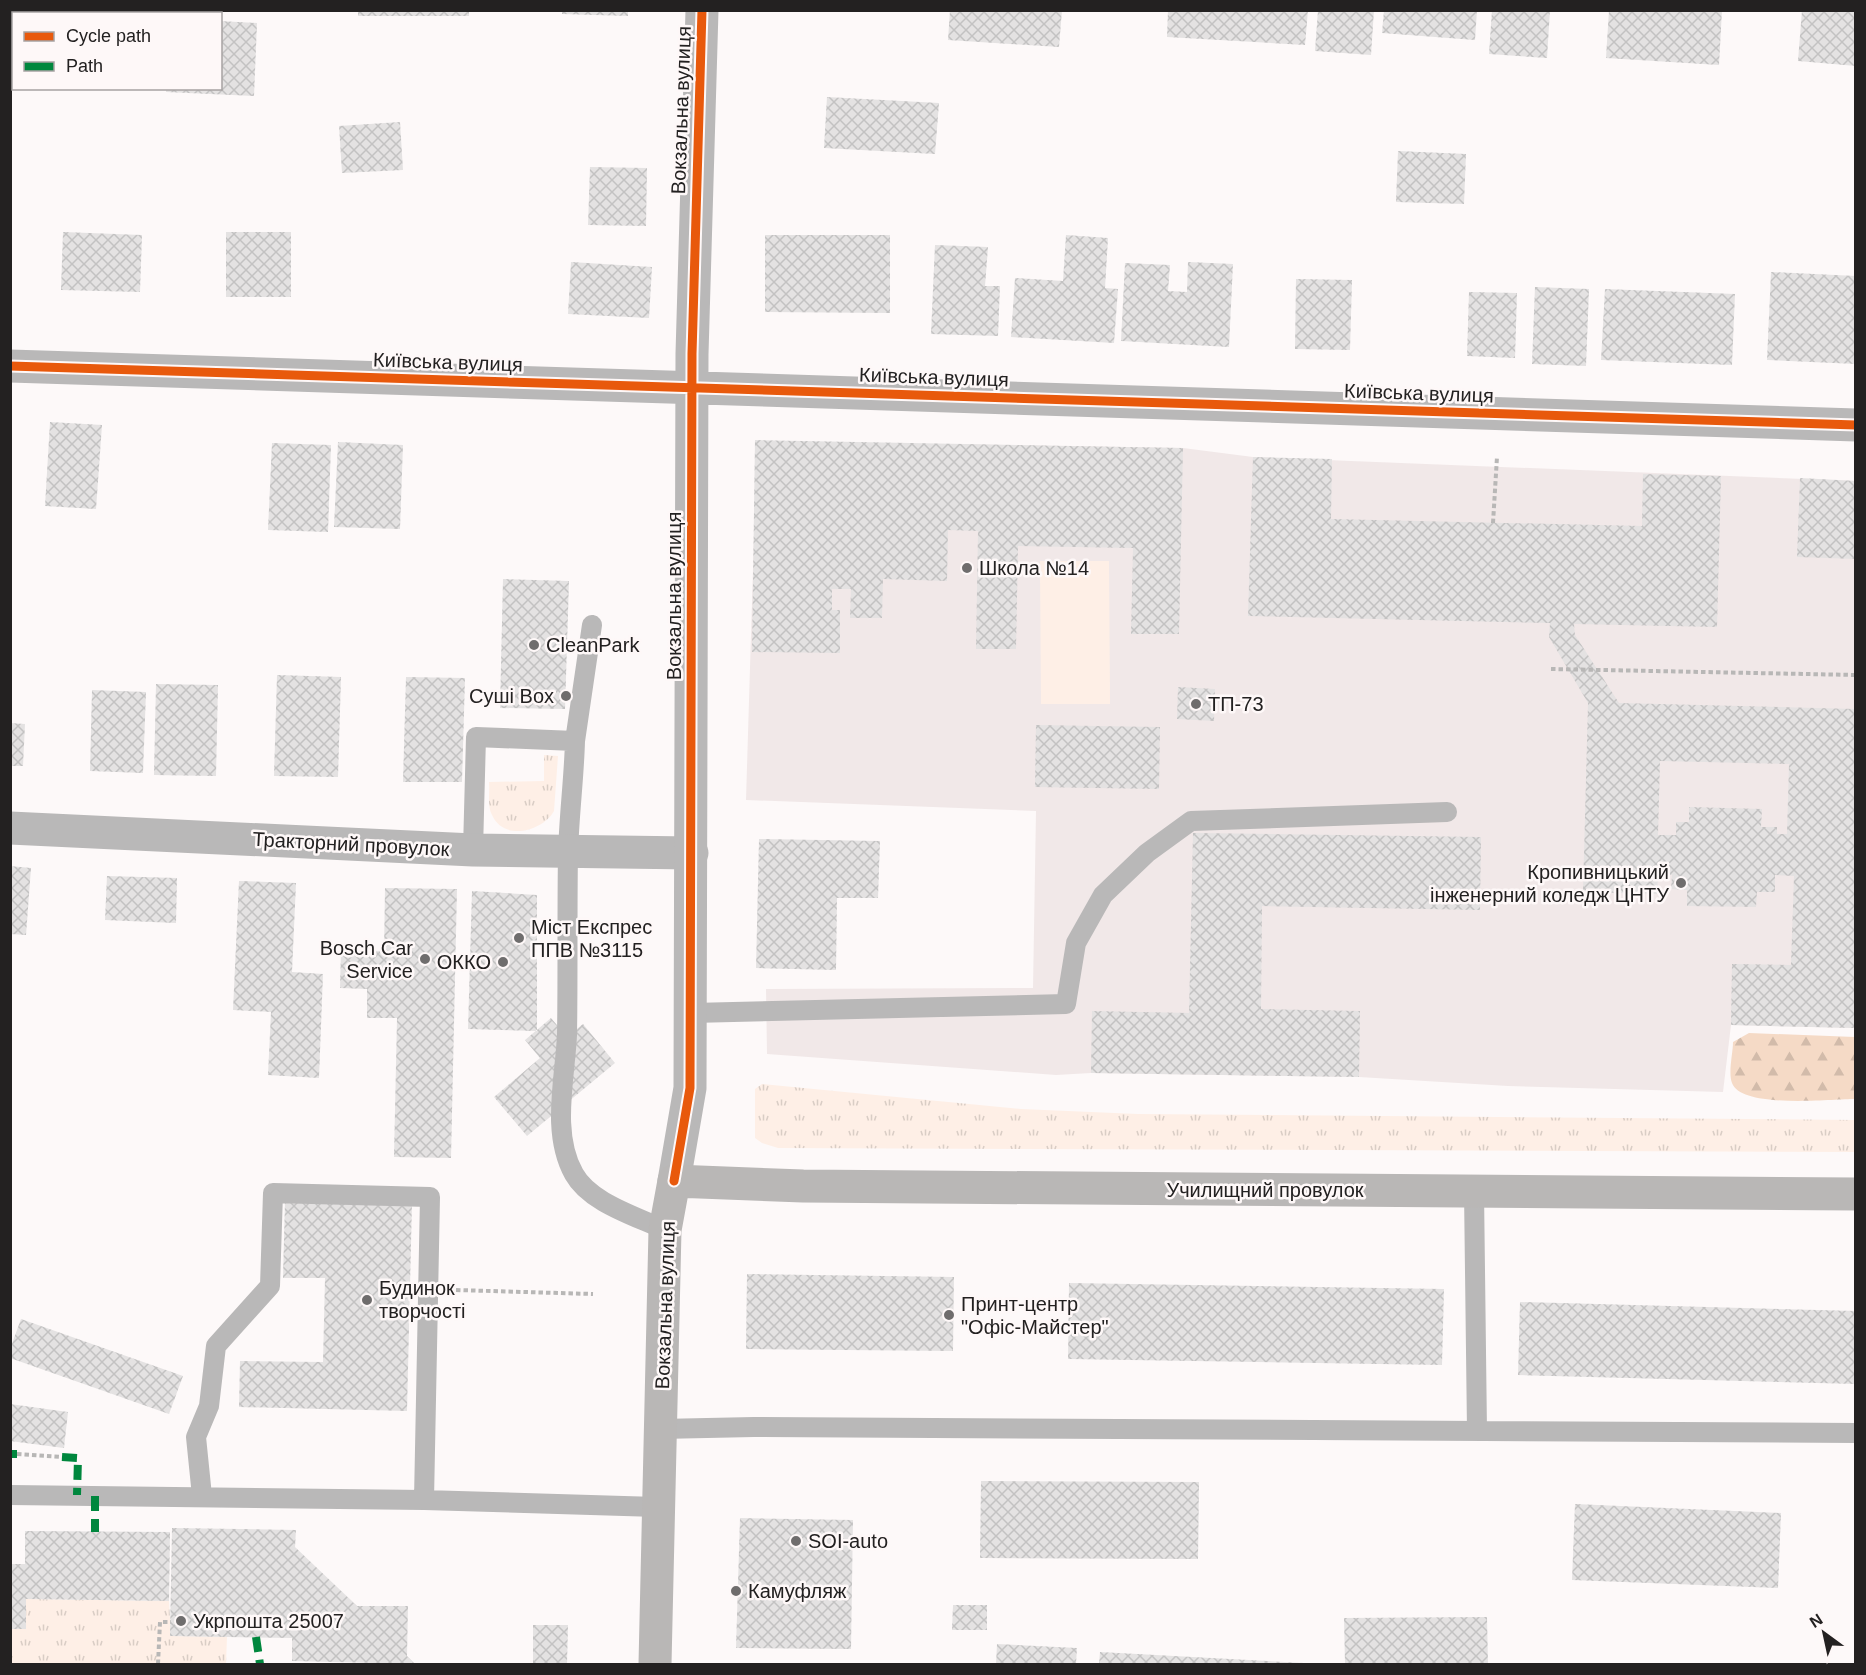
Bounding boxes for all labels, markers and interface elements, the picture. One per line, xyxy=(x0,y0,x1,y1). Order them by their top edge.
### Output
legend xyxy=(12,12,222,90)
street label: Вокзальна вулиця xyxy=(667,25,695,195)
text: Cycle path xyxy=(66,26,151,46)
text: Path xyxy=(66,56,103,76)
street label: Київська вулиця xyxy=(373,348,523,376)
street label: Київська вулиця xyxy=(859,363,1009,391)
street label: Київська вулиця xyxy=(1344,379,1494,407)
street label: Вокзальна вулиця xyxy=(663,512,685,680)
place label: Школа №14 xyxy=(979,557,1089,579)
marker: Школа №14 xyxy=(960,561,974,575)
place label: CleanPark xyxy=(546,634,640,656)
marker: CleanPark xyxy=(527,638,541,652)
place label: Суші Box xyxy=(469,685,554,707)
marker: Суші Box xyxy=(559,689,573,703)
place label: ТП-73 xyxy=(1208,693,1264,715)
marker: ТП-73 xyxy=(1189,697,1203,711)
street label: Тракторний провулок xyxy=(252,828,450,860)
place label: Кропивницький інженерний коледж ЦНТУ xyxy=(1430,861,1669,906)
marker: Кропивницький інженерний коледж ЦНТУ xyxy=(1674,876,1688,890)
place label: Міст Експрес ППВ №3115 xyxy=(531,916,652,961)
marker: Міст Експрес ППВ №3115 xyxy=(512,931,526,945)
place label: Bosch Car Service xyxy=(320,937,413,982)
place label: ОККО xyxy=(437,951,491,973)
marker: Bosch Car Service xyxy=(418,952,432,966)
marker: ОККО xyxy=(496,955,510,969)
street label: Училищний провулок xyxy=(1166,1179,1364,1201)
street label: Вокзальна вулиця xyxy=(651,1220,679,1390)
place label: Будинок творчості xyxy=(379,1277,466,1322)
marker: Будинок творчості xyxy=(360,1293,374,1307)
place label: Принт-центр "Офіс-Майстер" xyxy=(961,1293,1109,1338)
marker: Принт-центр "Офіс-Майстер" xyxy=(942,1308,956,1322)
place label: SOI-auto xyxy=(808,1530,888,1552)
marker: SOI-auto xyxy=(789,1534,803,1548)
place label: Камуфляж xyxy=(748,1580,847,1602)
marker: Камуфляж xyxy=(729,1584,743,1598)
north arrow xyxy=(1794,1603,1854,1663)
place label: Укрпошта 25007 xyxy=(193,1610,344,1632)
text: N xyxy=(1807,1611,1826,1631)
marker: Укрпошта 25007 xyxy=(174,1614,188,1628)

